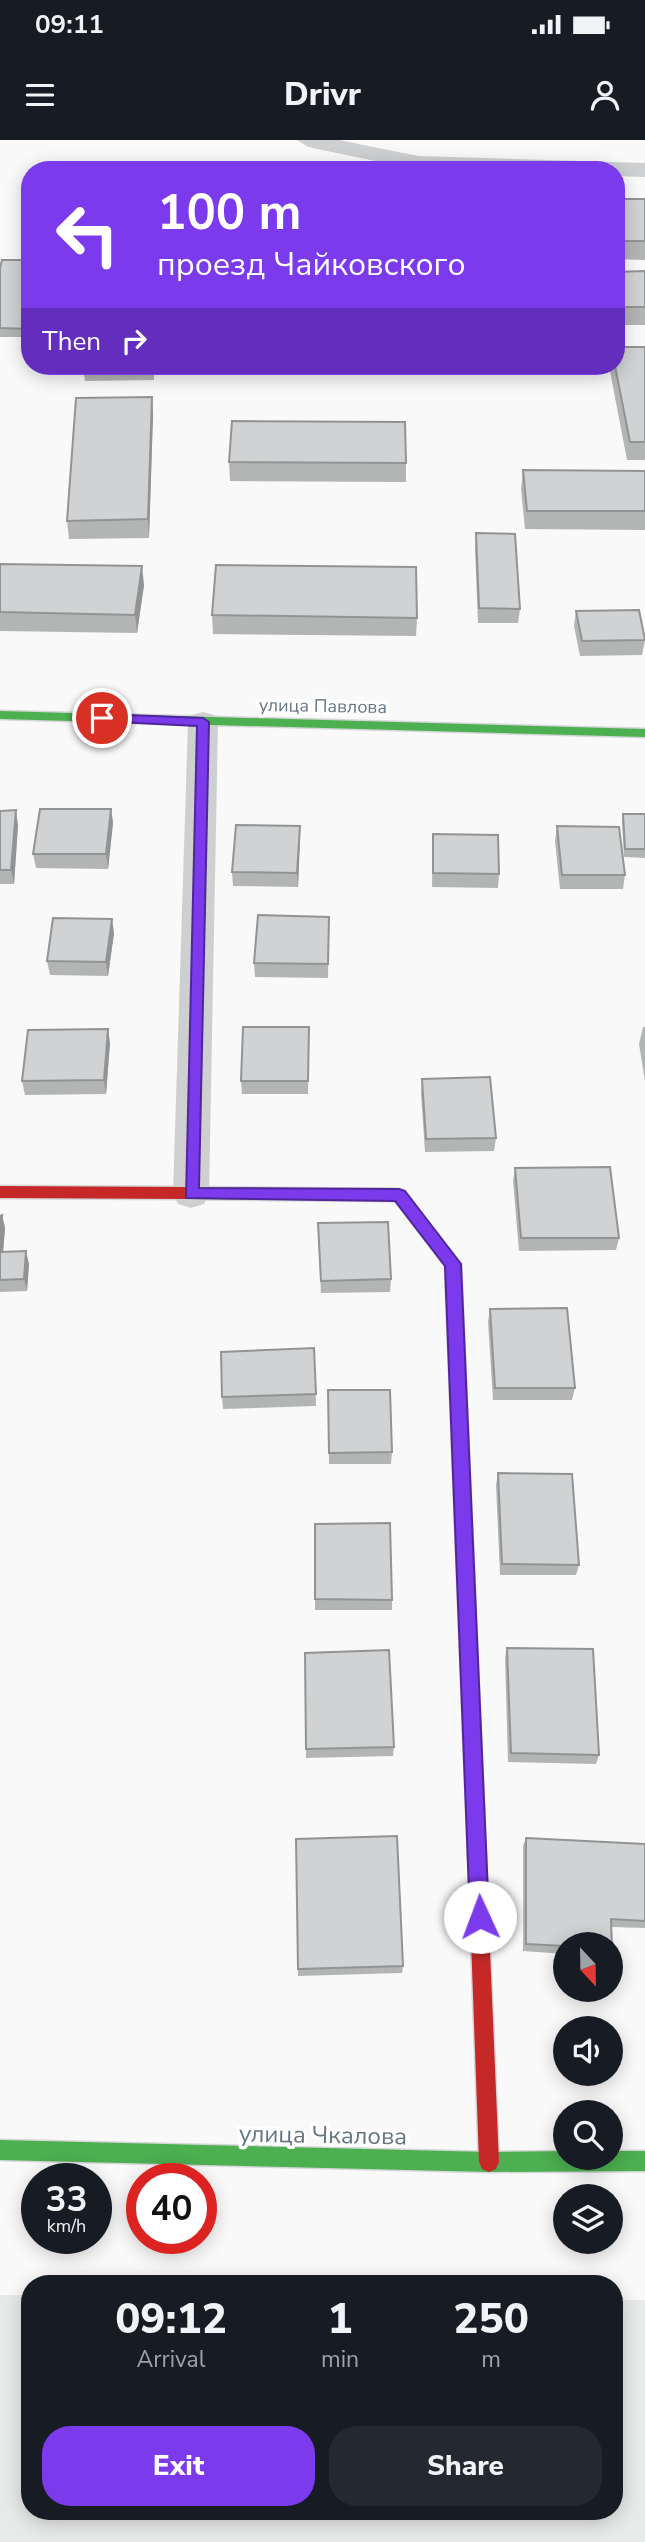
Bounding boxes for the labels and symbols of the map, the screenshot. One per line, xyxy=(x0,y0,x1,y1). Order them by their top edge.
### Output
pin xyxy=(72,688,132,748)
street label: улица Павлова xyxy=(259,693,387,719)
position arrow xyxy=(443,1880,517,1954)
north arrow xyxy=(553,1932,623,2002)
street label: улица Чкалова xyxy=(239,2118,407,2152)
speed limit sign: 40 xyxy=(126,2163,217,2254)

